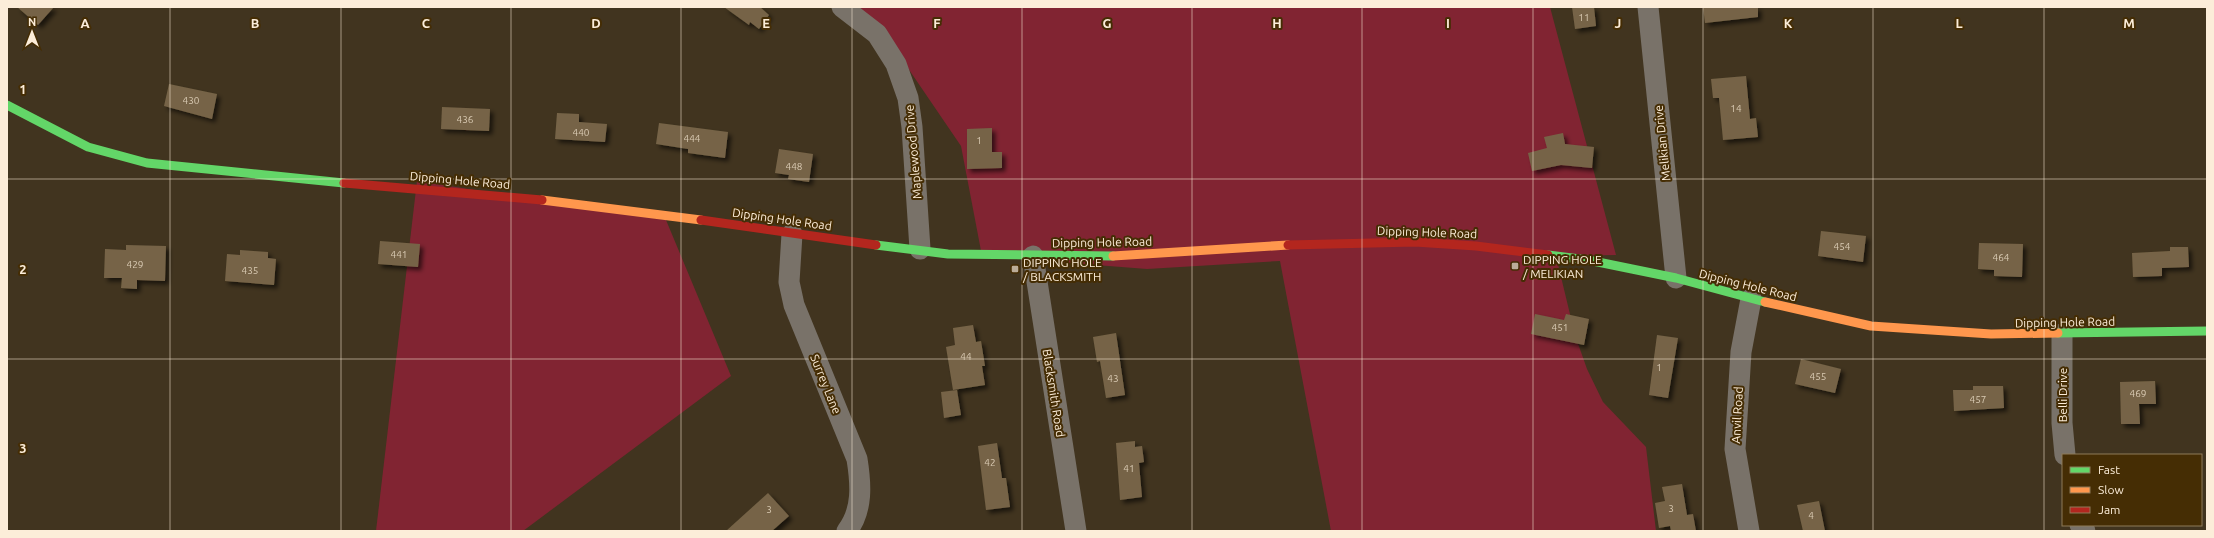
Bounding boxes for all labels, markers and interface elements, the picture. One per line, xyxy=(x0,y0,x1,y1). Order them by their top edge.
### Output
north arrow xyxy=(12,12,52,52)
house number: 11 xyxy=(1578,12,1590,23)
text: N xyxy=(28,16,36,28)
text: A xyxy=(80,16,90,30)
text: B xyxy=(251,16,260,30)
text: C xyxy=(422,16,431,30)
text: D xyxy=(591,16,601,30)
text: E xyxy=(762,16,770,30)
text: F xyxy=(933,16,941,30)
text: G xyxy=(1103,16,1112,30)
text: H xyxy=(1272,16,1282,30)
text: I xyxy=(1446,16,1450,30)
text: J xyxy=(1615,16,1621,30)
text: K xyxy=(1784,16,1793,30)
text: L xyxy=(1955,16,1963,30)
text: M xyxy=(2123,16,2135,30)
text: 1 xyxy=(19,82,27,96)
house number: 430 xyxy=(183,95,200,106)
house number: 14 xyxy=(1730,103,1742,114)
street label: Maplewood Drive xyxy=(902,104,924,200)
street label: Melikian Drive xyxy=(1652,104,1672,182)
house number: 436 xyxy=(457,114,474,125)
house number: 440 xyxy=(573,127,590,138)
house number: 444 xyxy=(684,133,701,144)
house number: 1 xyxy=(976,135,982,146)
house number: 448 xyxy=(786,161,803,172)
street label: Dipping Hole Road xyxy=(409,169,511,191)
street label: Dipping Hole Road xyxy=(731,206,833,232)
street label: Dipping Hole Road xyxy=(1377,224,1477,240)
street label: Dipping Hole Road xyxy=(1052,235,1152,249)
house number: 454 xyxy=(1834,241,1851,252)
house number: 441 xyxy=(391,249,407,260)
house number: 464 xyxy=(1993,252,2010,263)
place label: DIPPING HOLE / MELIKIAN xyxy=(1522,253,1602,280)
place label: DIPPING HOLE / BLACKSMITH xyxy=(1022,256,1102,283)
house number: 429 xyxy=(127,259,143,270)
marker: DIPPING HOLE / MELIKIAN xyxy=(1510,261,1520,271)
text: 2 xyxy=(19,262,27,276)
marker: DIPPING HOLE / BLACKSMITH xyxy=(1010,264,1020,274)
house number: 435 xyxy=(242,265,258,276)
street label: Dipping Hole Road xyxy=(1698,267,1798,303)
street label: Dipping Hole Road xyxy=(2015,315,2115,329)
house number: 451 xyxy=(1552,322,1568,333)
street label: Blacksmith Road xyxy=(1041,348,1067,438)
house number: 44 xyxy=(960,351,972,362)
street label: Surrey Lane xyxy=(808,352,844,416)
house number: 1 xyxy=(1656,362,1662,373)
street label: Belli Drive xyxy=(2056,368,2069,422)
house number: 455 xyxy=(1810,371,1826,382)
house number: 43 xyxy=(1107,373,1119,384)
street label: Anvil Road xyxy=(1729,386,1745,444)
house number: 469 xyxy=(2130,388,2146,399)
house number: 457 xyxy=(1970,394,1986,405)
text: 3 xyxy=(19,441,27,455)
legend xyxy=(2062,454,2202,526)
house number: 42 xyxy=(984,457,996,468)
house number: 41 xyxy=(1123,463,1135,474)
text: Fast xyxy=(2098,463,2120,476)
text: Slow xyxy=(2098,483,2124,496)
house number: 3 xyxy=(1668,503,1674,514)
text: Jam xyxy=(2098,503,2120,516)
house number: 3 xyxy=(766,504,772,515)
house number: 4 xyxy=(1808,510,1814,521)

